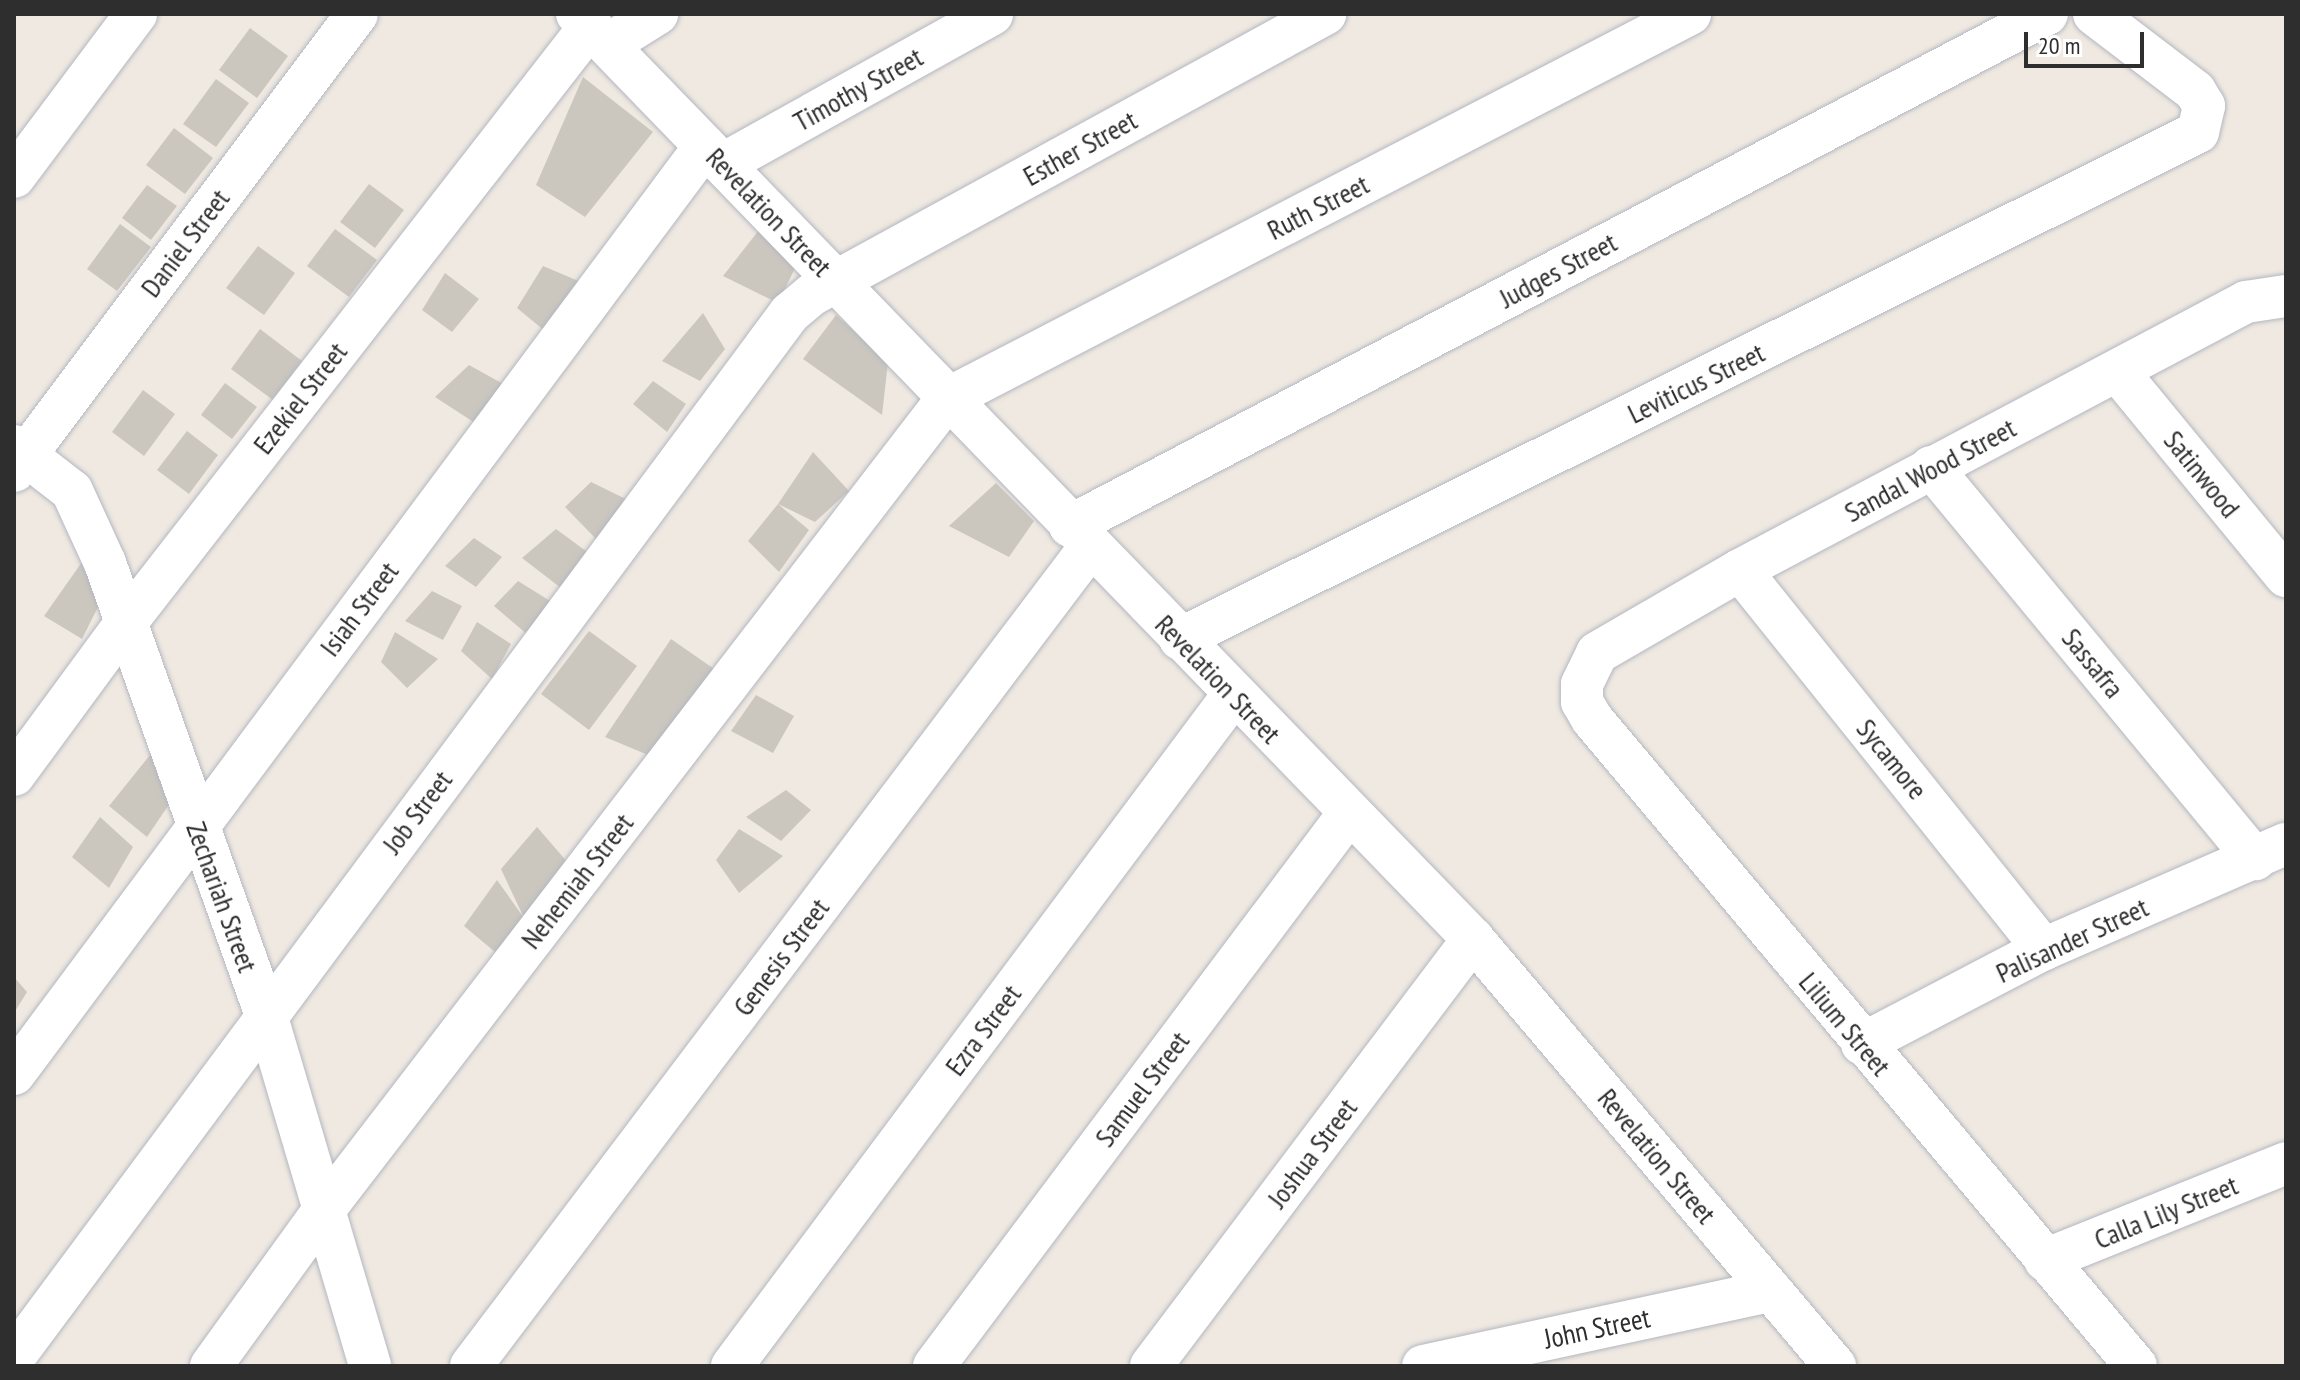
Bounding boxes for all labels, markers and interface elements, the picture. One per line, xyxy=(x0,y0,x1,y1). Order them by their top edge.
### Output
scale bar xyxy=(2028,16,2148,66)
text: 20 m xyxy=(2038,30,2080,61)
street label: Timothy Street xyxy=(787,40,929,138)
street label: Esther Street xyxy=(1017,103,1143,193)
street label: Revelation Street xyxy=(699,141,839,283)
street label: Ruth Street xyxy=(1262,167,1374,247)
street label: Daniel Street xyxy=(134,182,236,304)
street label: Judges Street xyxy=(1494,225,1622,315)
street label: Ezekiel Street xyxy=(246,336,354,460)
street label: Leviticus Street xyxy=(1622,336,1770,430)
street label: Sandal Wood Street xyxy=(1839,411,2021,529)
street label: Satinwood xyxy=(2157,424,2247,524)
street label: Isiah Street xyxy=(313,555,405,663)
street label: Revelation Street xyxy=(1148,608,1288,750)
street label: Sassafra xyxy=(2055,622,2131,704)
street label: Sycamore xyxy=(1850,712,1934,806)
street label: Job Street xyxy=(375,764,459,860)
street label: Nehemiah Street xyxy=(514,807,640,955)
street label: Zechariah Street xyxy=(179,817,265,977)
street label: Palisander Street xyxy=(1991,890,2153,990)
street label: Genesis Street xyxy=(726,892,836,1022)
street label: Lilium Street xyxy=(1792,965,1898,1083)
street label: Ezra Street xyxy=(938,978,1028,1082)
street label: Samuel Street xyxy=(1088,1025,1196,1153)
street label: Revelation Street xyxy=(1591,1082,1723,1230)
street label: Joshua Street xyxy=(1260,1092,1364,1214)
street label: Calla Lily Street xyxy=(2089,1168,2243,1256)
street label: John Street xyxy=(1541,1300,1653,1356)

